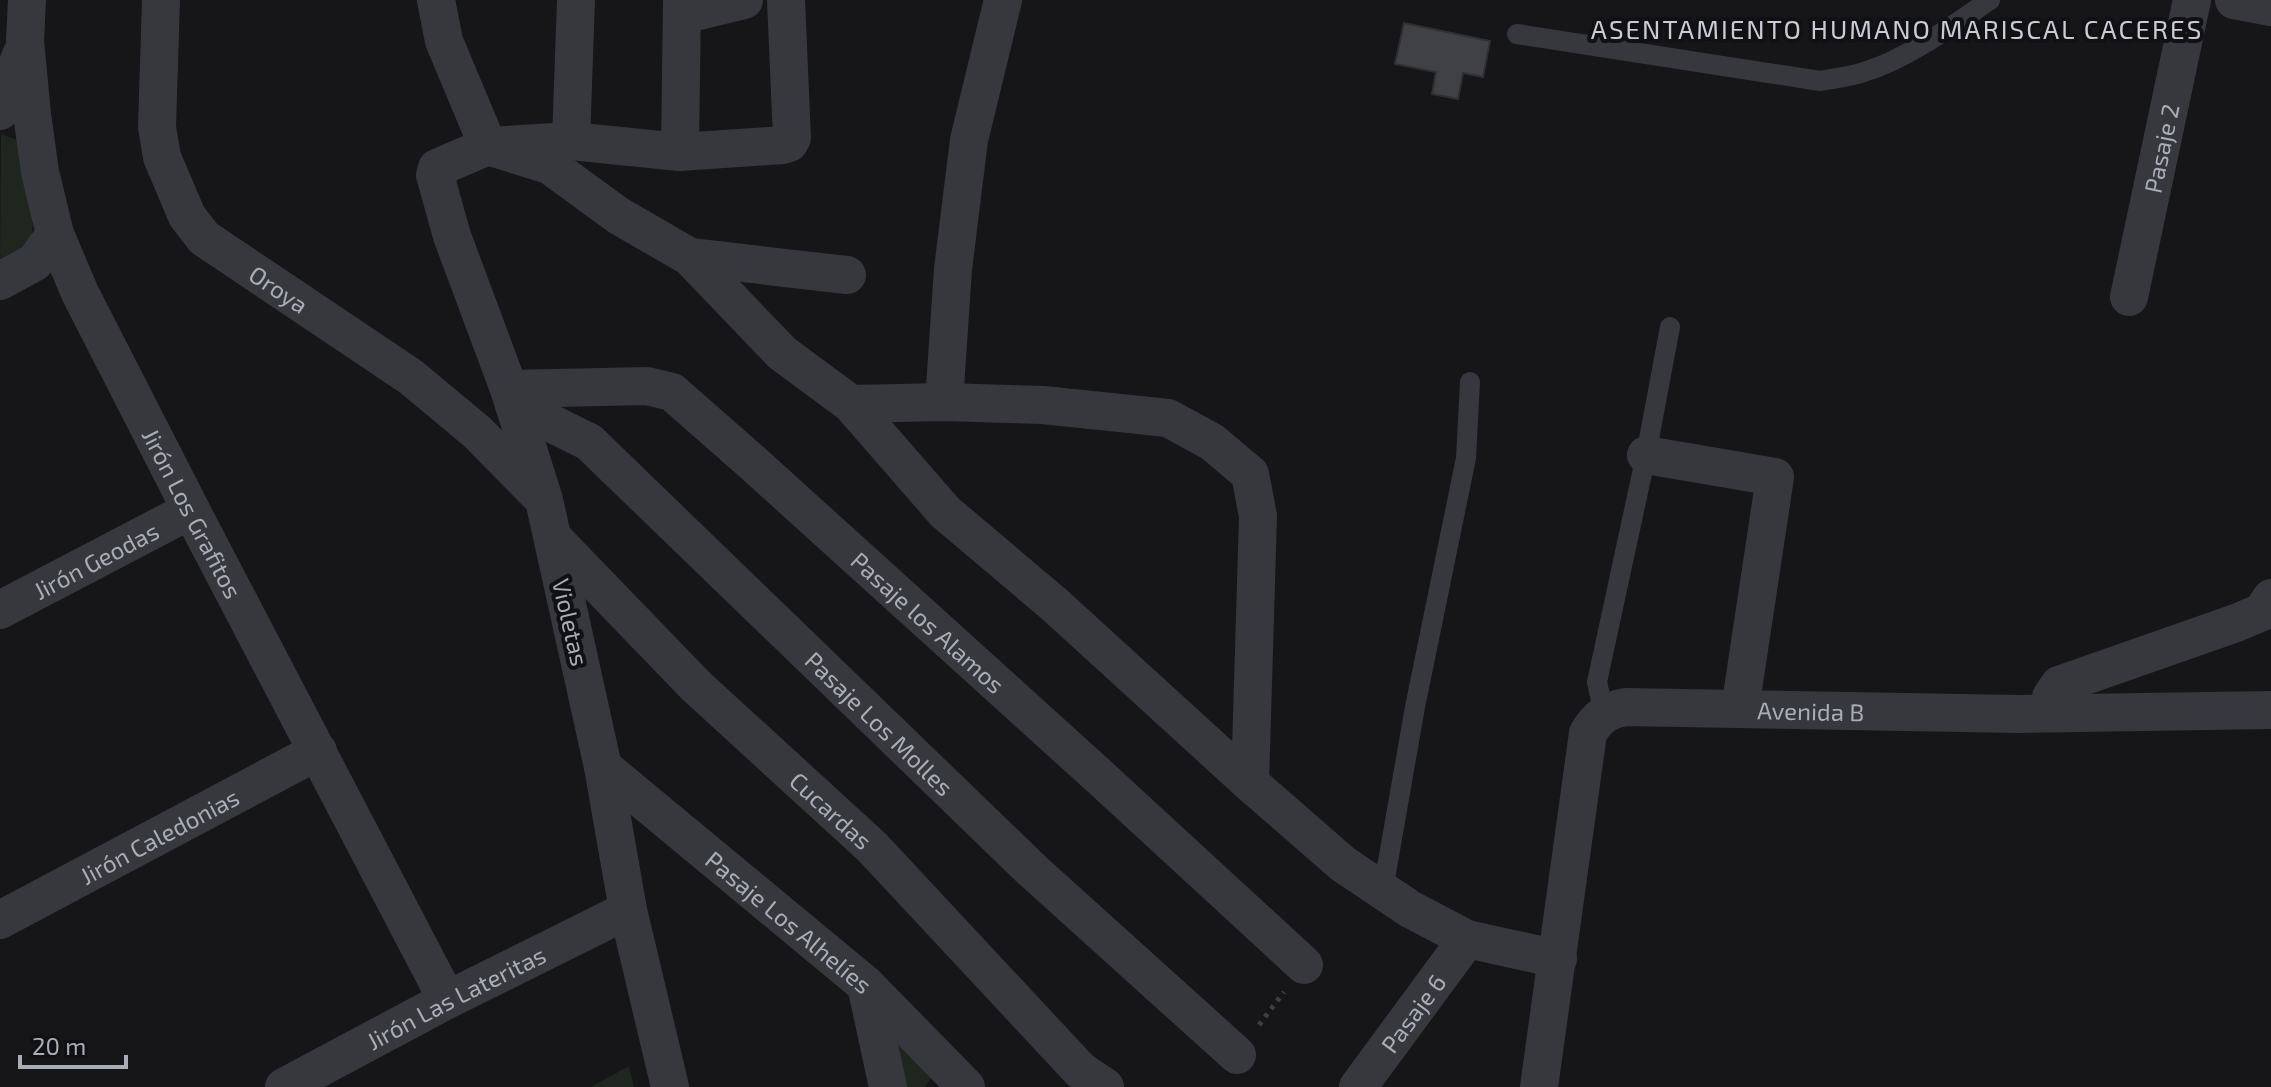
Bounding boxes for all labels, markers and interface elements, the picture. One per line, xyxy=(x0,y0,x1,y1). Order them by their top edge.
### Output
district label: ASENTAMIENTO HUMANO MARISCAL CACERES xyxy=(1591,13,2203,44)
street label: Pasaje 2 xyxy=(2137,101,2184,196)
street label: Oroya xyxy=(244,258,314,319)
street label: Jirón Los Grafitos xyxy=(137,423,249,603)
street label: Jirón Geodas xyxy=(28,515,163,605)
street label: Pasaje los Alamos xyxy=(846,545,1011,699)
street label: Violetas xyxy=(547,576,595,668)
street label: Pasaje Los Molles xyxy=(800,645,960,801)
street label: Avenida B xyxy=(1757,695,1865,726)
street label: Cucardas xyxy=(784,765,878,855)
street label: Jirón Caledonias xyxy=(74,781,243,890)
street label: Pasaje Los Alhelíes xyxy=(700,844,878,999)
street label: Jirón Las Lateritas xyxy=(361,939,550,1055)
street label: Pasaje 6 xyxy=(1374,968,1451,1058)
scale bar xyxy=(20,1019,126,1069)
text: 20 m xyxy=(32,1031,86,1060)

